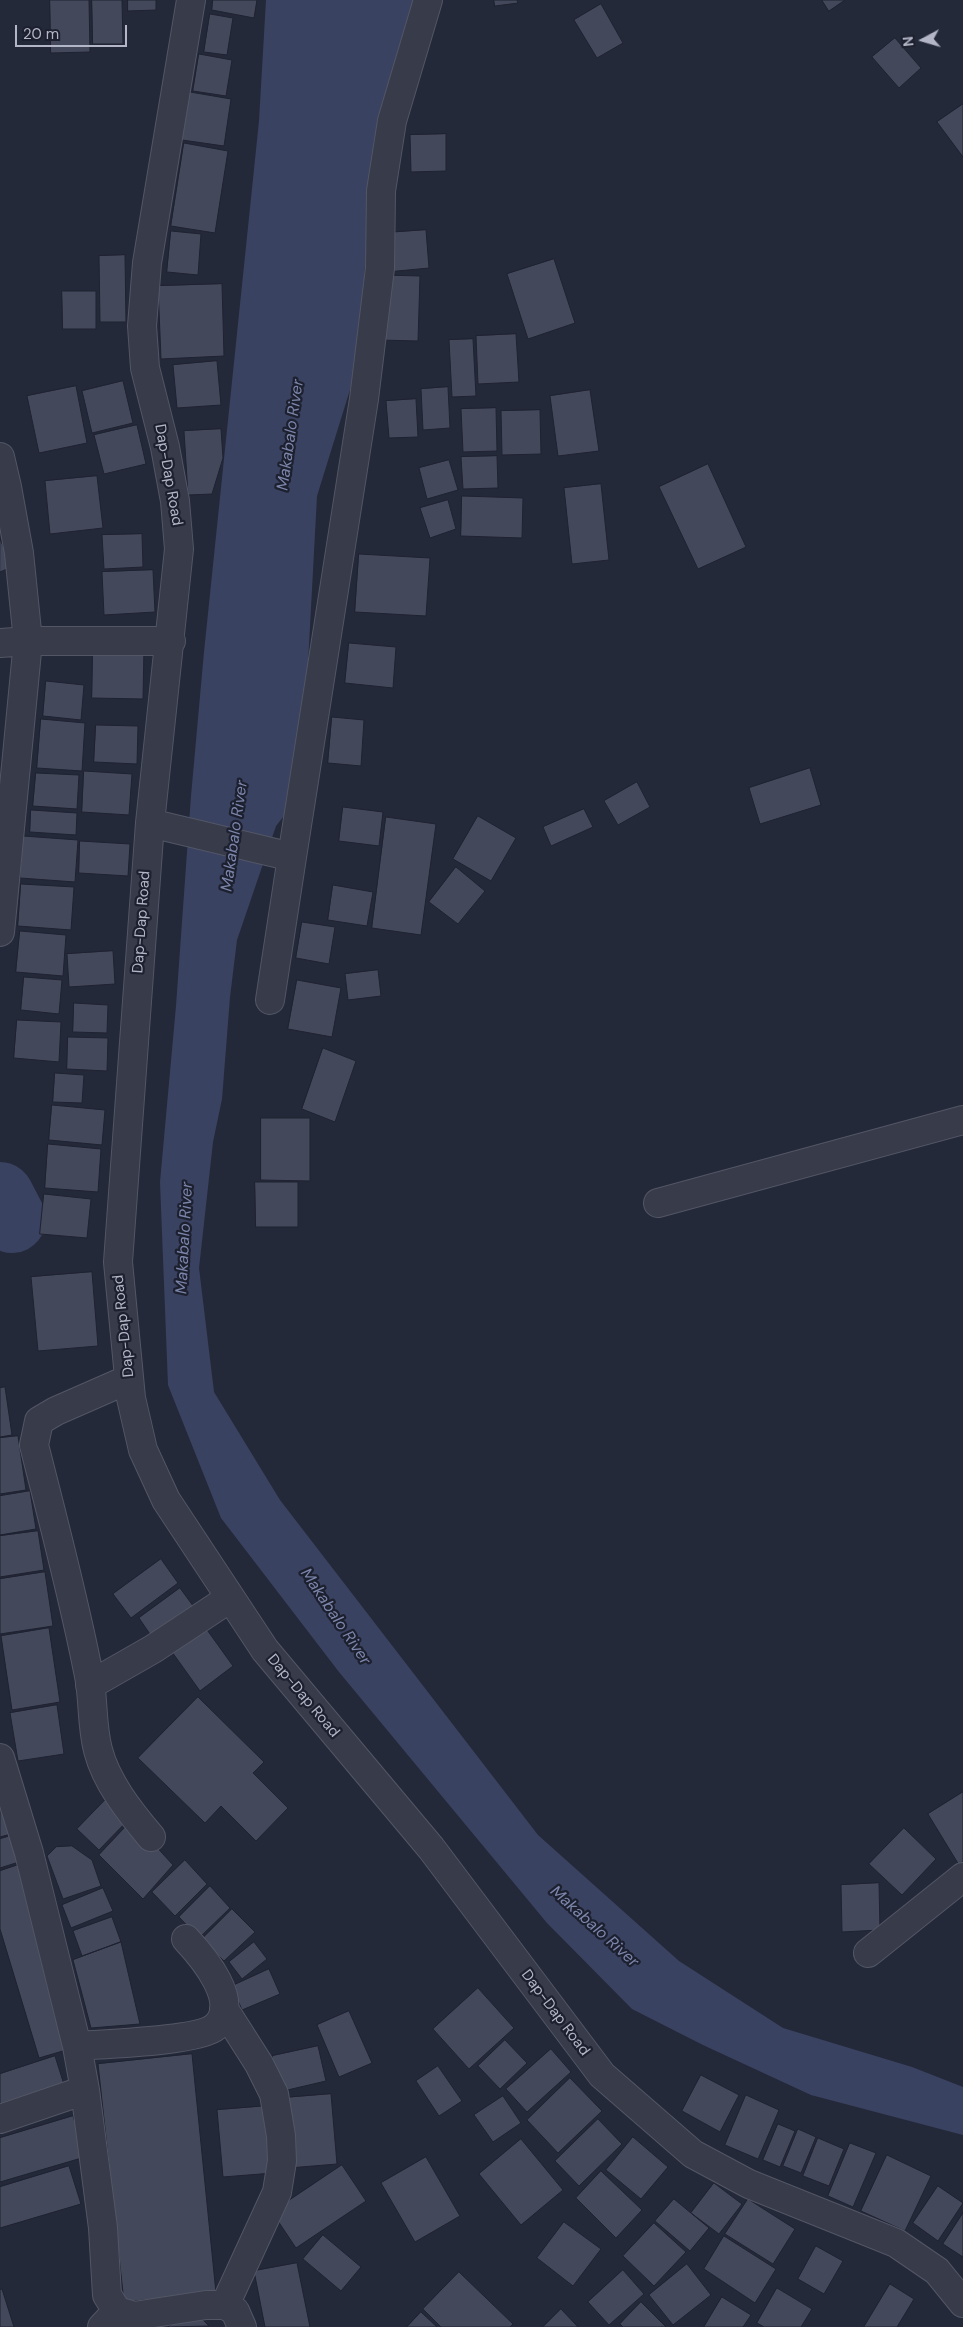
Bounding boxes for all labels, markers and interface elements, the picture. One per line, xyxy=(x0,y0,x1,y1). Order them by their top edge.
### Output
scale bar xyxy=(18,15,130,47)
north arrow xyxy=(898,15,948,65)
text: 20 m xyxy=(23,24,59,44)
text: N xyxy=(899,36,918,48)
water label: Makabalo River xyxy=(274,378,308,492)
street label: Dap-Dap Road xyxy=(150,423,186,527)
water label: Makabalo River xyxy=(218,779,252,893)
street label: Dap-Dap Road xyxy=(129,870,155,974)
water label: Makabalo River xyxy=(172,1181,198,1295)
street label: Dap-Dap Road xyxy=(110,1274,138,1378)
water label: Makabalo River xyxy=(296,1565,374,1669)
street label: Dap-Dap Road xyxy=(263,1651,343,1741)
water label: Makabalo River xyxy=(546,1882,642,1972)
street label: Dap-Dap Road xyxy=(517,1967,593,2059)

